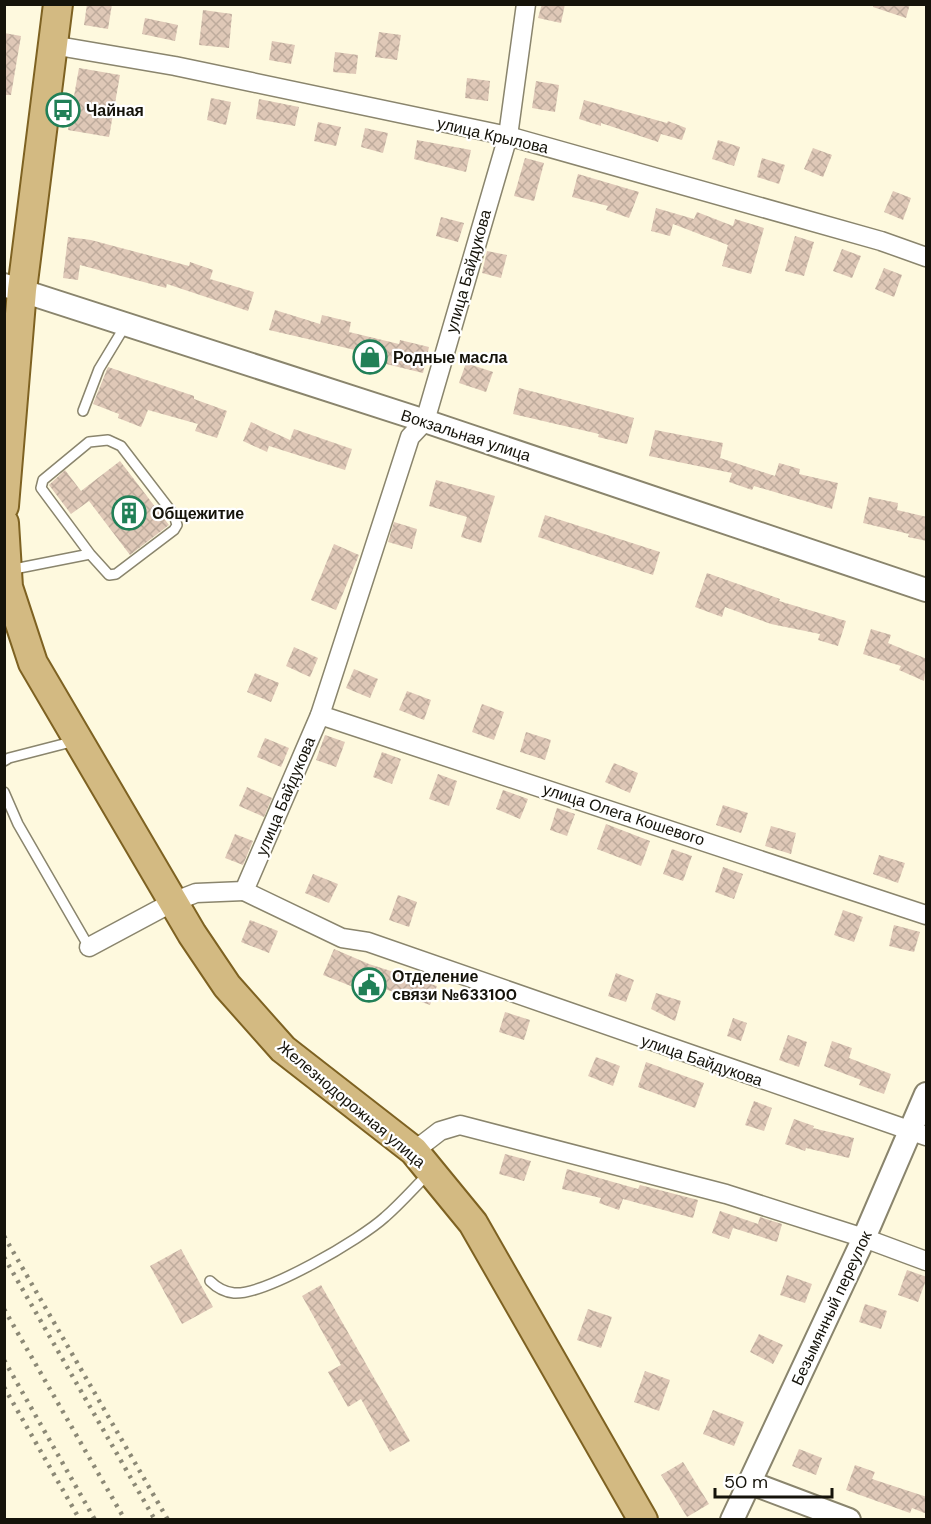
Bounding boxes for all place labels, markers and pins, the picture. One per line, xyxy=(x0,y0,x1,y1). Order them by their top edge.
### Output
bus stop icon: Чайная xyxy=(45,92,81,128)
place label: Чайная xyxy=(86,100,144,121)
shop icon: Родные масла xyxy=(352,339,388,375)
place label: Родные масла xyxy=(393,347,508,368)
building icon: Общежитие xyxy=(111,495,147,531)
place label: Общежитие xyxy=(152,503,244,524)
place label: Отделение связи №633100 xyxy=(392,966,517,1005)
public building icon: Отделение связи №633100 xyxy=(351,967,387,1003)

